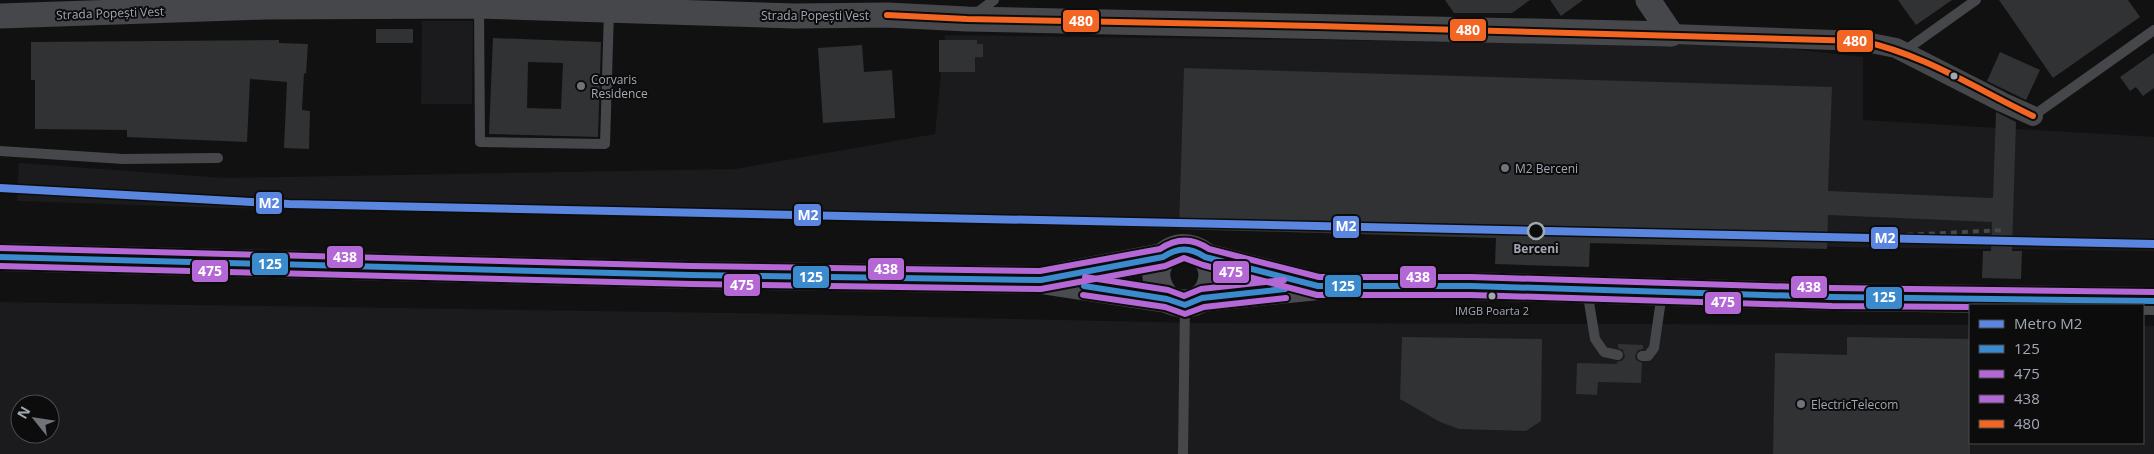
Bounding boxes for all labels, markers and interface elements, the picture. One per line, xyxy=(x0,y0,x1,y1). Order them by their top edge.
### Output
street label: Strada Popești Vest xyxy=(56,3,164,23)
street label: Strada Popești Vest xyxy=(761,7,869,24)
line badge: 480 xyxy=(1062,9,1100,33)
text: 480 xyxy=(1069,11,1093,30)
line badge: 480 xyxy=(1449,18,1487,42)
text: 480 xyxy=(1456,20,1480,39)
line badge: 480 xyxy=(1836,29,1874,53)
text: 480 xyxy=(1843,31,1867,50)
place label: Corvaris Residence xyxy=(591,71,648,102)
unlabelled marker xyxy=(1949,71,1959,81)
marker: Corvaris Residence xyxy=(575,80,587,92)
place label: M2 Berceni xyxy=(1515,160,1578,177)
marker: M2 Berceni xyxy=(1499,162,1511,174)
line badge: M2 xyxy=(255,191,283,215)
text: M2 xyxy=(258,193,280,212)
line badge: M2 xyxy=(793,203,822,227)
text: M2 xyxy=(797,205,819,224)
line badge: M2 xyxy=(1332,215,1360,239)
text: M2 xyxy=(1335,216,1357,235)
marker: Berceni xyxy=(1527,222,1545,240)
line badge: M2 xyxy=(1870,226,1899,250)
text: M2 xyxy=(1874,228,1896,247)
place label: Berceni xyxy=(1513,240,1559,257)
line badge: 438 xyxy=(326,245,364,269)
text: 438 xyxy=(333,247,357,266)
line badge: 125 xyxy=(251,252,289,276)
text: 125 xyxy=(258,254,282,273)
line badge: 438 xyxy=(867,257,905,281)
line badge: 475 xyxy=(191,259,229,283)
text: 438 xyxy=(874,259,898,278)
line badge: 475 xyxy=(1212,260,1250,284)
text: 475 xyxy=(198,261,222,280)
text: 475 xyxy=(1219,262,1243,281)
line badge: 125 xyxy=(792,265,830,289)
line badge: 438 xyxy=(1399,265,1437,289)
text: 125 xyxy=(799,267,823,286)
text: 438 xyxy=(1406,267,1430,286)
line badge: 475 xyxy=(723,273,761,297)
line badge: 125 xyxy=(1324,274,1362,298)
text: 475 xyxy=(730,275,754,294)
line badge: 438 xyxy=(1790,275,1828,299)
text: 125 xyxy=(1331,276,1355,295)
text: 438 xyxy=(1797,277,1821,296)
line badge: 125 xyxy=(1865,286,1903,310)
text: 125 xyxy=(1872,287,1896,306)
marker: IMGB Poarta 2 xyxy=(1487,291,1497,301)
line badge: 475 xyxy=(1704,291,1742,315)
text: 475 xyxy=(1711,292,1735,311)
place label: IMGB Poarta 2 xyxy=(1455,303,1529,318)
legend xyxy=(1969,304,2144,444)
text: Metro M2 xyxy=(2014,313,2082,333)
text: 125 xyxy=(2014,338,2040,358)
text: 475 xyxy=(2014,363,2040,383)
text: 438 xyxy=(2014,388,2040,408)
north arrow xyxy=(10,394,60,444)
place label: ElectricTelecom xyxy=(1811,396,1898,413)
marker: ElectricTelecom xyxy=(1795,398,1807,410)
text: N xyxy=(12,403,34,422)
text: 480 xyxy=(2014,413,2040,433)

